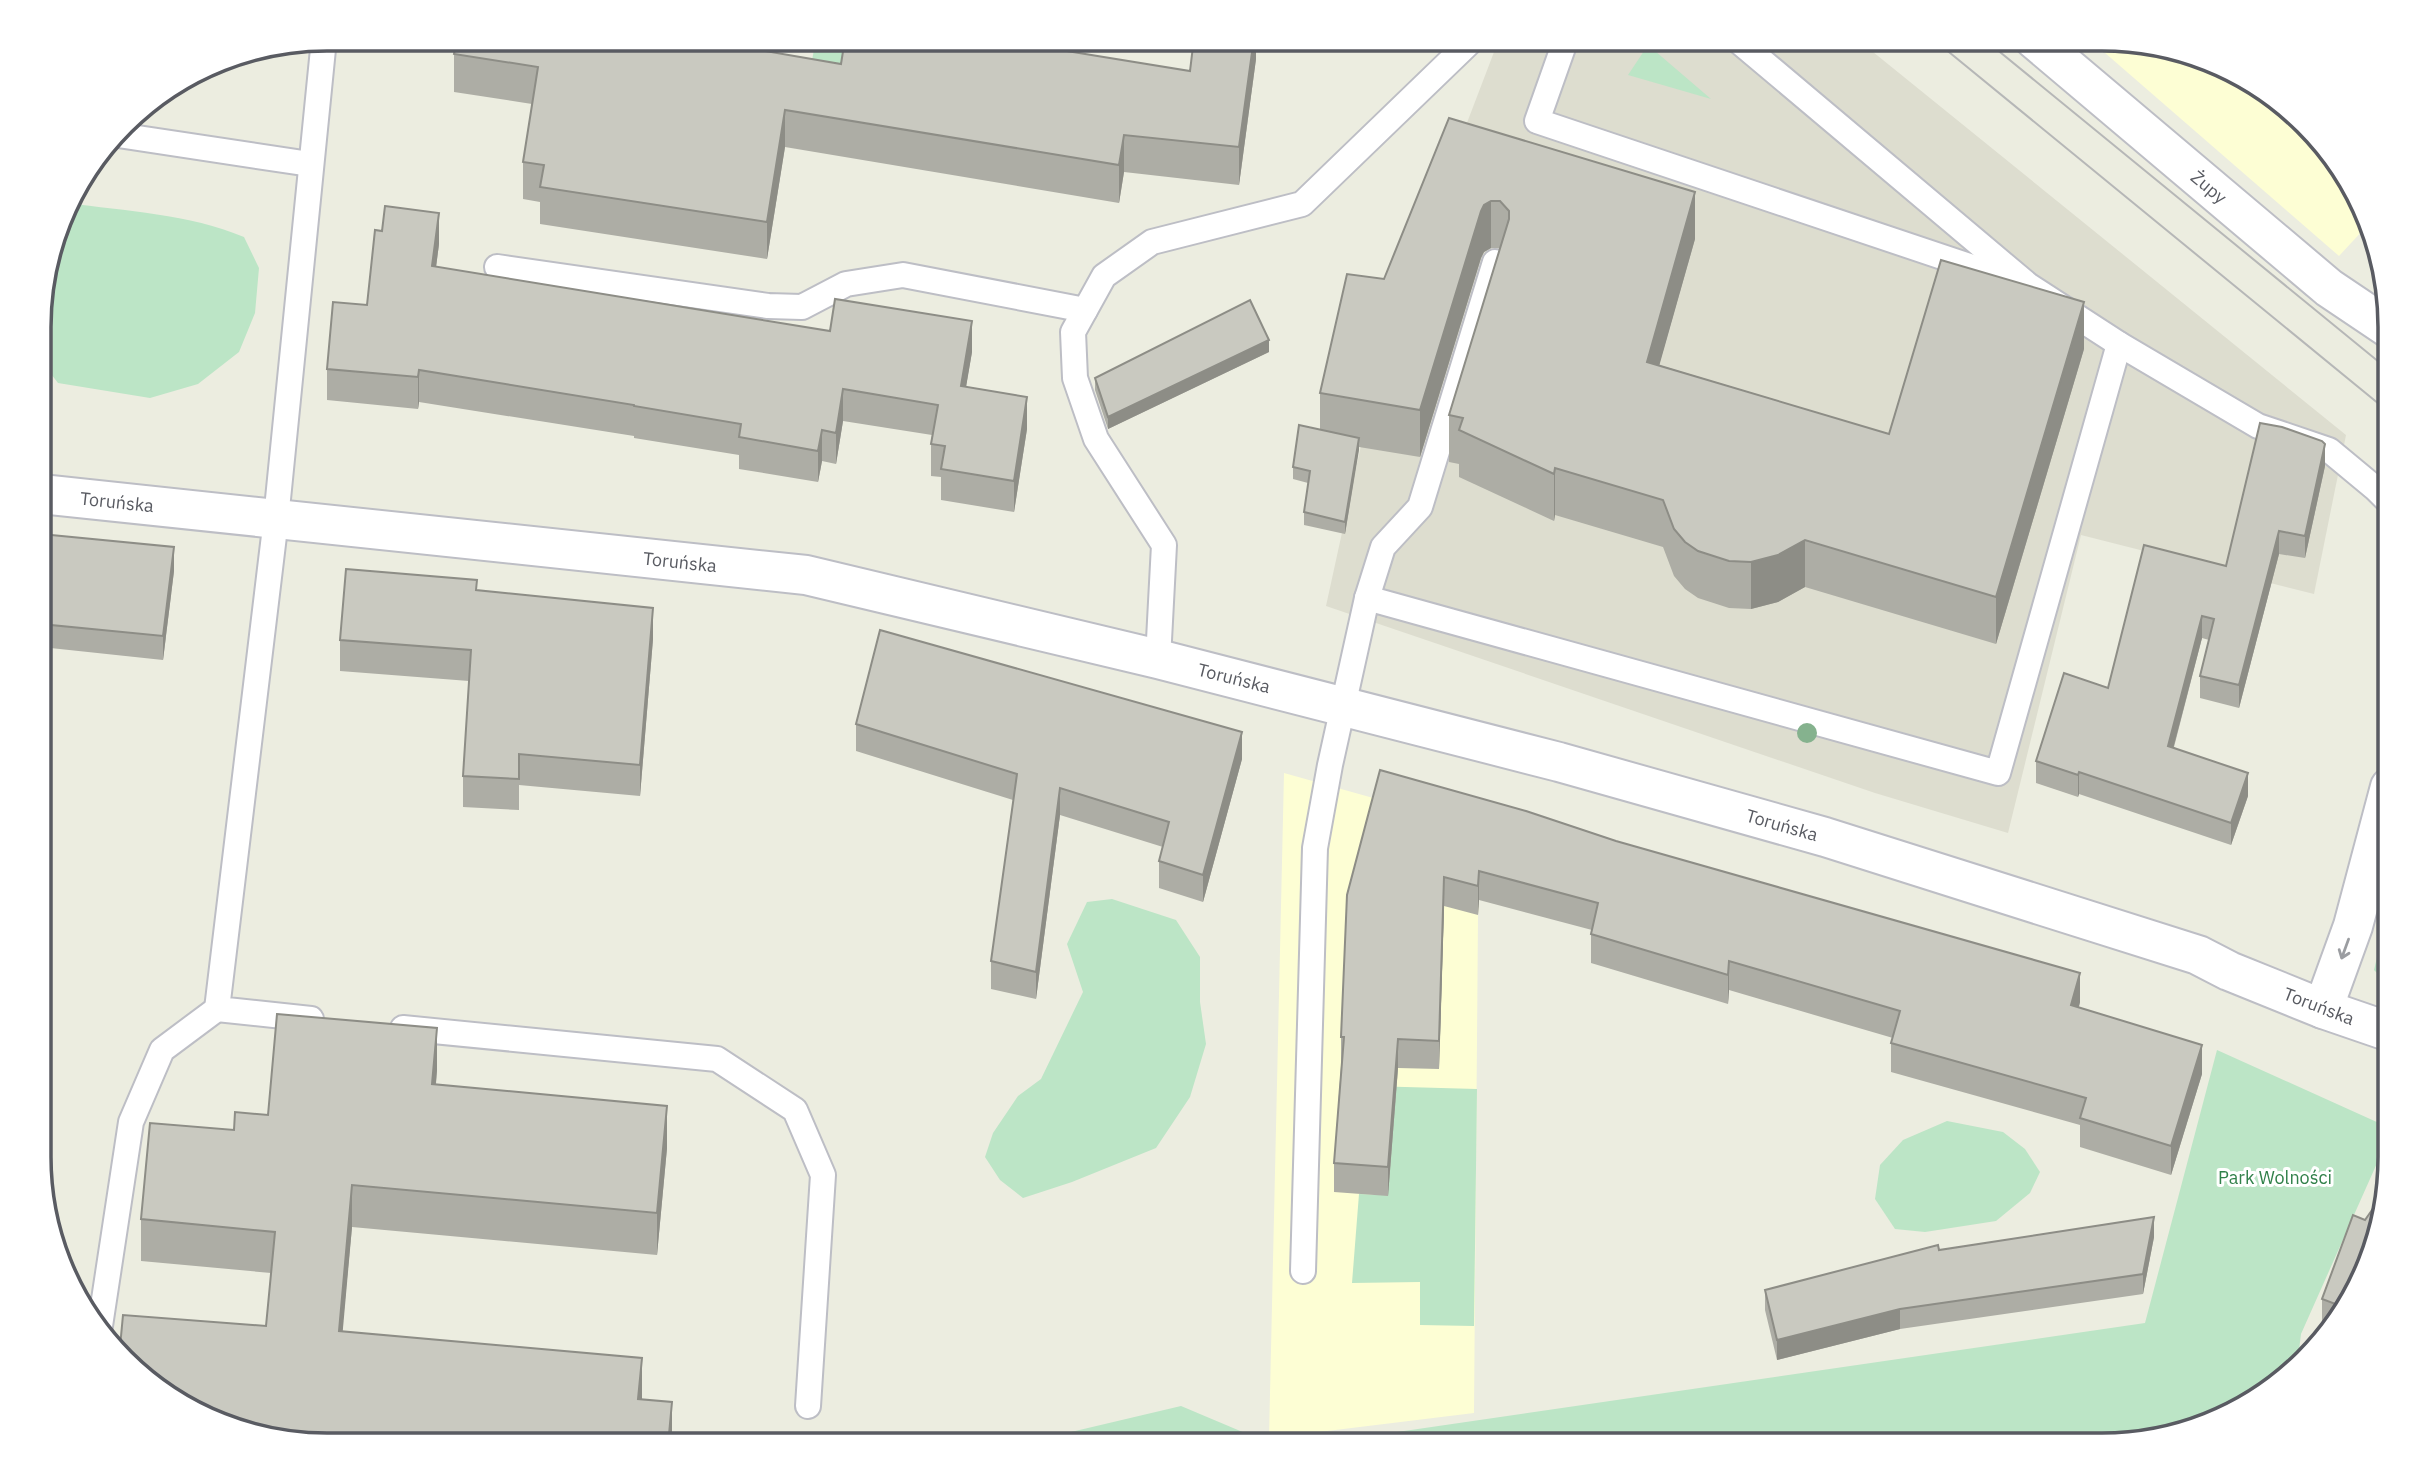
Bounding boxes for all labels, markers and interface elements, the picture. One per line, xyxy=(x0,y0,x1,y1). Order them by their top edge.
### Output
street label: Żupy xyxy=(2186,165,2232,209)
street label: Toruńska xyxy=(79,487,155,517)
street label: Toruńska xyxy=(642,547,718,577)
street label: Toruńska xyxy=(1195,658,1273,698)
street label: Toruńska xyxy=(1743,804,1821,846)
one-way arrow xyxy=(2338,937,2350,959)
street label: Toruńska xyxy=(2280,982,2358,1030)
park label: Park Wolności xyxy=(2218,1166,2332,1189)

